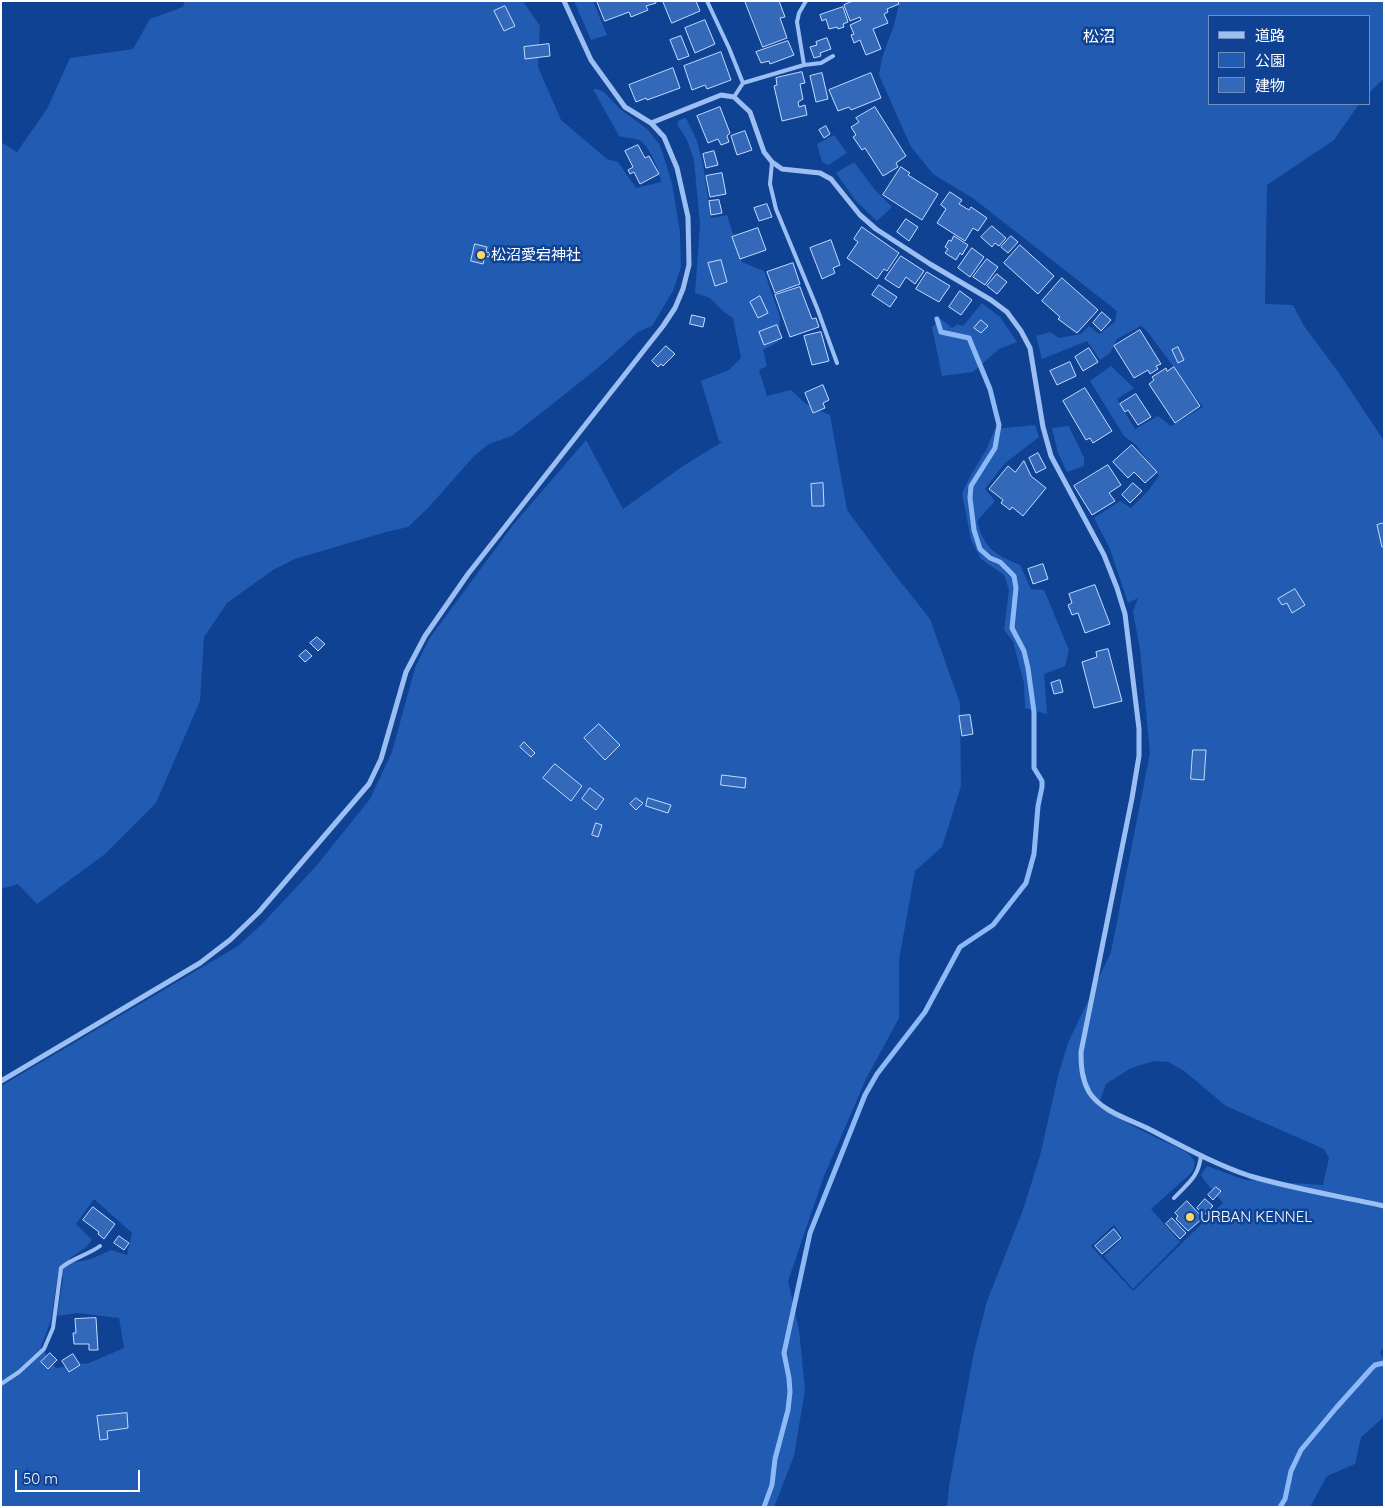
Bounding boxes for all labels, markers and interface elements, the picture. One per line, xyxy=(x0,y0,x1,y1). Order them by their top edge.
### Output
legend xyxy=(1208,15,1370,105)
text: 道路 xyxy=(1255,26,1285,45)
district label: 松沼 xyxy=(1083,27,1115,47)
text: 公園 xyxy=(1255,51,1285,70)
text: 建物 xyxy=(1255,76,1285,95)
place label: 松沼愛宕神社 xyxy=(491,246,581,264)
marker: 松沼愛宕神社 xyxy=(475,249,487,261)
place label: URBAN KENNEL xyxy=(1200,1208,1312,1226)
marker: URBAN KENNEL xyxy=(1184,1211,1196,1223)
scale bar xyxy=(18,1460,142,1492)
text: 50 m xyxy=(23,1469,58,1488)

